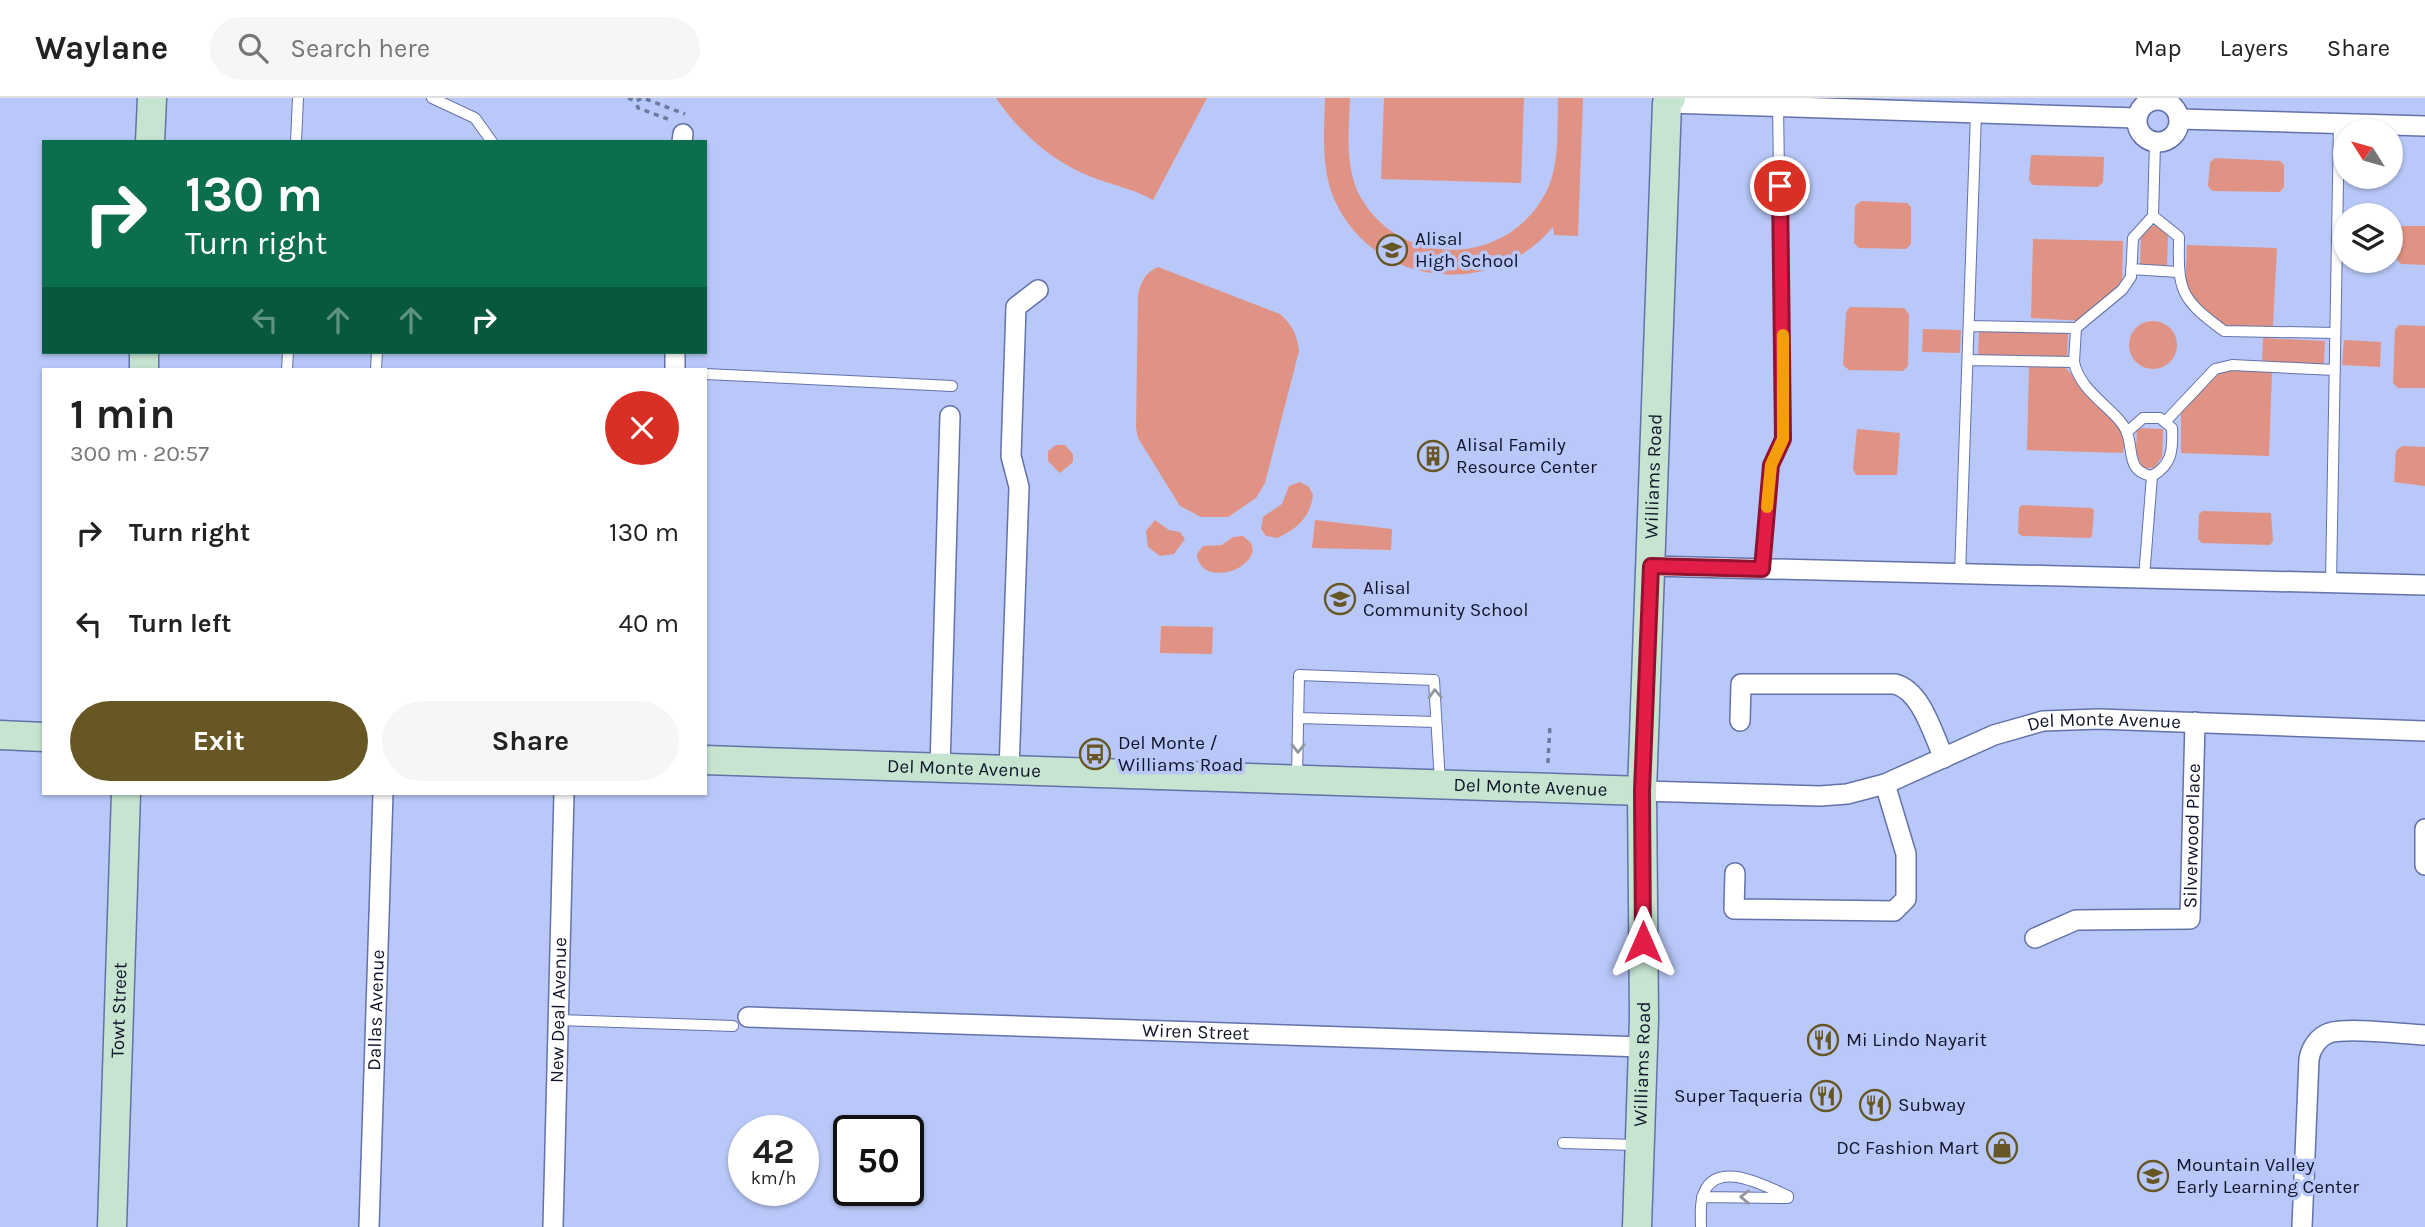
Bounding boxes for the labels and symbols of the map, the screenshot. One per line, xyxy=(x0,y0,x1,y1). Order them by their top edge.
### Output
north arrow xyxy=(2333,119,2403,189)
pin xyxy=(1750,156,1810,216)
place label: Alisal High School xyxy=(1415,228,1519,272)
school or university icon: Alisal High School xyxy=(1375,233,1409,267)
street label: Williams Road xyxy=(1640,413,1667,539)
place label: Alisal Family Resource Center xyxy=(1456,434,1597,478)
building icon: Alisal Family Resource Center xyxy=(1416,439,1450,473)
place label: Alisal Community School xyxy=(1363,577,1529,621)
school or university icon: Alisal Community School xyxy=(1323,582,1357,616)
one-way arrow xyxy=(1427,688,1442,699)
street label: Del Monte Avenue xyxy=(2025,708,2181,736)
place label: Del Monte / Williams Road xyxy=(1118,732,1243,776)
bus stop icon: Del Monte / Williams Road xyxy=(1078,737,1112,771)
one-way arrow xyxy=(1290,743,1306,754)
street label: Del Monte Avenue xyxy=(886,755,1041,782)
street label: Silverwood Place xyxy=(2179,763,2205,909)
street label: Del Monte Avenue xyxy=(1453,774,1608,801)
position arrow xyxy=(1606,905,1680,979)
street label: New Deal Avenue xyxy=(546,937,571,1083)
street label: Dallas Avenue xyxy=(363,949,389,1071)
street label: Towt Street xyxy=(106,962,132,1058)
street label: Williams Road xyxy=(1629,1001,1655,1127)
street label: Wiren Street xyxy=(1142,1019,1250,1045)
restaurant icon: Mi Lindo Nayarit xyxy=(1806,1023,1840,1057)
place label: Mi Lindo Nayarit xyxy=(1846,1029,1987,1051)
restaurant icon: Super Taqueria xyxy=(1809,1079,1843,1113)
place label: Super Taqueria xyxy=(1674,1085,1803,1107)
restaurant icon: Subway xyxy=(1858,1088,1892,1122)
place label: Subway xyxy=(1898,1094,1965,1116)
speed limit sign: 50 xyxy=(833,1115,924,1206)
shop icon: DC Fashion Mart xyxy=(1985,1131,2019,1165)
place label: DC Fashion Mart xyxy=(1836,1137,1979,1159)
place label: Mountain Valley Early Learning Center xyxy=(2176,1154,2359,1198)
school or university icon: Mountain Valley Early Learning Center xyxy=(2136,1159,2170,1193)
one-way arrow xyxy=(1740,1189,1750,1205)

